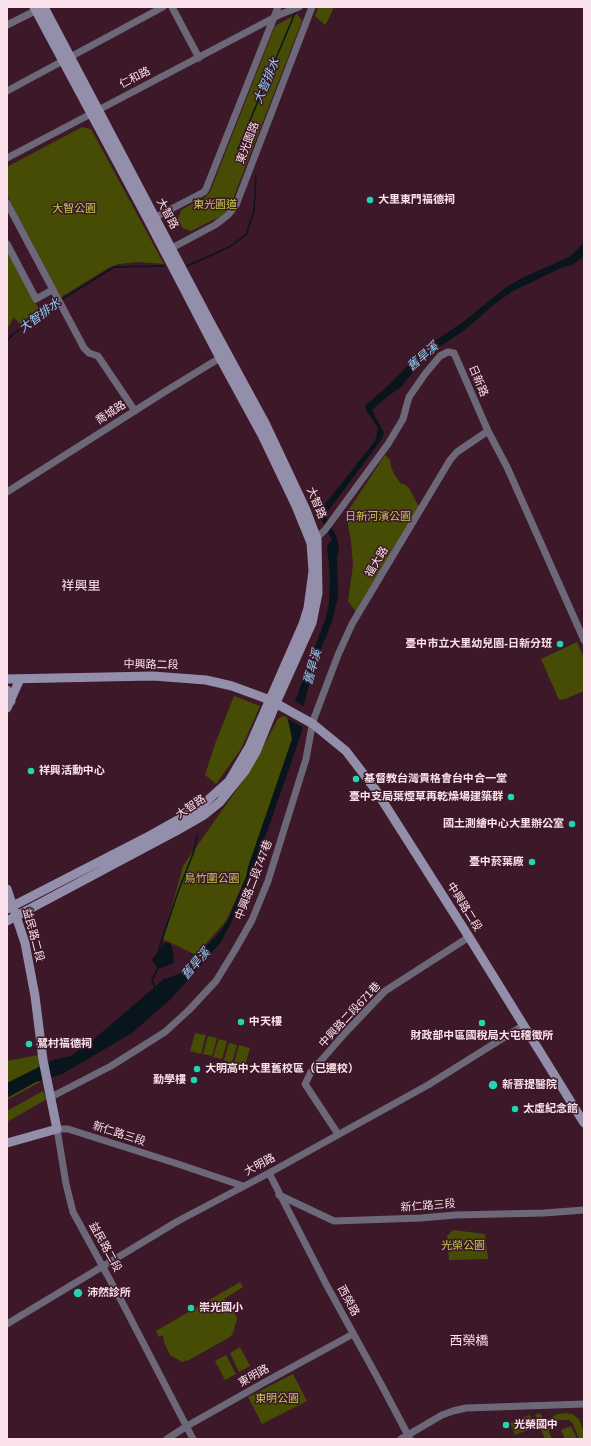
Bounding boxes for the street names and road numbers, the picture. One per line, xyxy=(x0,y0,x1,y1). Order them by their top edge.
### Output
street label: 仁和路 xyxy=(117,65,153,91)
street label: 東光園路 xyxy=(234,120,262,166)
street label: 大智路 xyxy=(153,196,181,232)
street label: 日新路 xyxy=(465,363,491,399)
street label: 喬城路 xyxy=(94,398,128,428)
street label: 大智路 xyxy=(303,485,329,521)
street label: 福大路 xyxy=(363,544,391,580)
street label: 中興路二段 xyxy=(123,658,179,672)
street label: 大智路 xyxy=(174,792,208,822)
street label: 中興路二段747巷 xyxy=(233,838,275,922)
street label: 中興路二段 xyxy=(444,880,484,934)
street label: 益民路二段 xyxy=(20,907,46,963)
street label: 中興路二段671巷 xyxy=(316,980,384,1050)
street label: 新仁路三段 xyxy=(91,1119,147,1149)
street label: 大明路 xyxy=(242,1151,278,1179)
street label: 新仁路三段 xyxy=(400,1197,456,1215)
street label: 益民路二段 xyxy=(86,1220,124,1274)
street label: 西榮路 xyxy=(334,1283,362,1319)
street label: 東明路 xyxy=(236,1362,272,1390)

